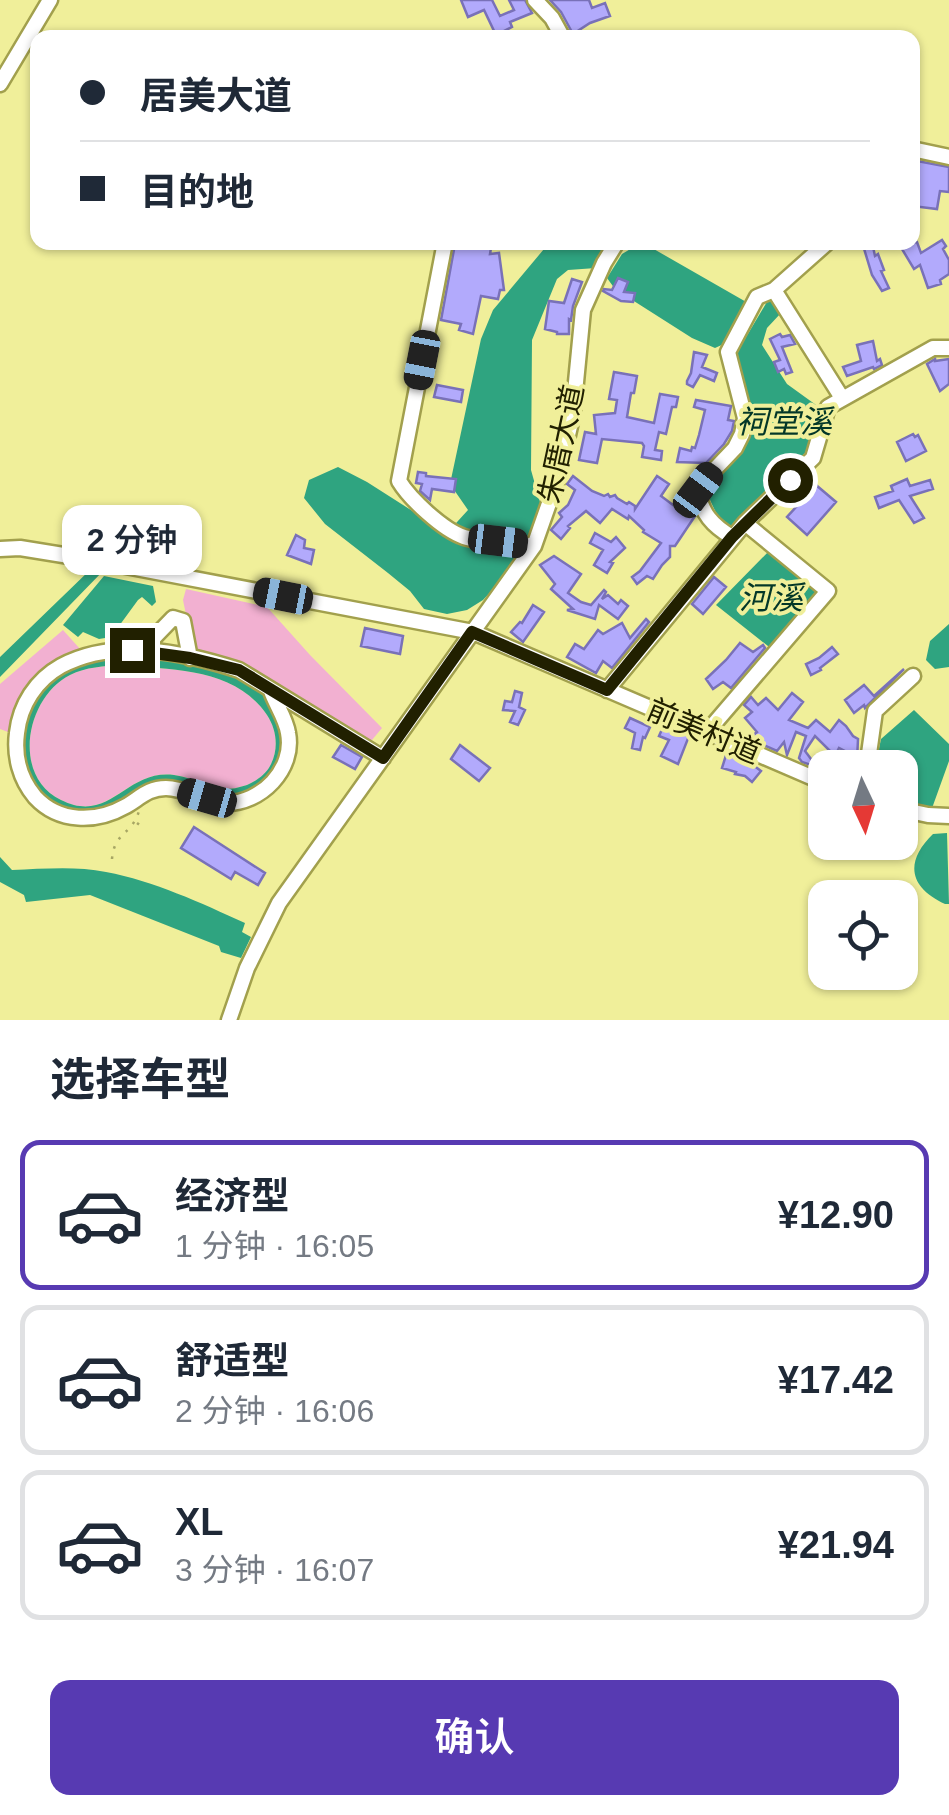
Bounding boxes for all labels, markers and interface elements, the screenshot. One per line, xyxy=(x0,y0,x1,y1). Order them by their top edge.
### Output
text: 居美大道 xyxy=(140,75,292,117)
text: 目的地 xyxy=(140,171,254,213)
car xyxy=(402,328,442,392)
street label: 朱厝大道 xyxy=(532,382,590,506)
water label: 祠堂溪 xyxy=(736,404,835,440)
car xyxy=(668,457,728,523)
route start xyxy=(768,458,813,503)
callout: 2 分钟 xyxy=(62,505,202,575)
text: 2 分钟 xyxy=(87,522,177,558)
car xyxy=(466,522,530,560)
car xyxy=(251,576,315,616)
water label: 河溪 xyxy=(739,580,806,616)
route end xyxy=(110,628,155,673)
street label: 前美村道 xyxy=(642,692,766,770)
north arrow xyxy=(808,750,918,860)
map controls xyxy=(808,750,918,990)
car xyxy=(174,775,240,821)
button: locate xyxy=(808,880,918,990)
text: 选择车型 xyxy=(50,1054,230,1105)
icon: car xyxy=(55,1170,145,1260)
text: 经济型 xyxy=(175,1175,289,1217)
text: ¥12.90 xyxy=(778,1194,894,1236)
text: 1 分钟 · 16:05 xyxy=(175,1228,374,1264)
icon: car xyxy=(55,1335,145,1425)
text: 舒适型 xyxy=(175,1340,289,1382)
text: ¥17.42 xyxy=(778,1359,894,1401)
text: 2 分钟 · 16:06 xyxy=(175,1393,374,1429)
icon: car xyxy=(55,1500,145,1590)
text: XL xyxy=(175,1501,224,1543)
text: ¥21.94 xyxy=(778,1524,894,1566)
text: 3 分钟 · 16:07 xyxy=(175,1552,374,1588)
button: 确认 xyxy=(50,1680,899,1795)

